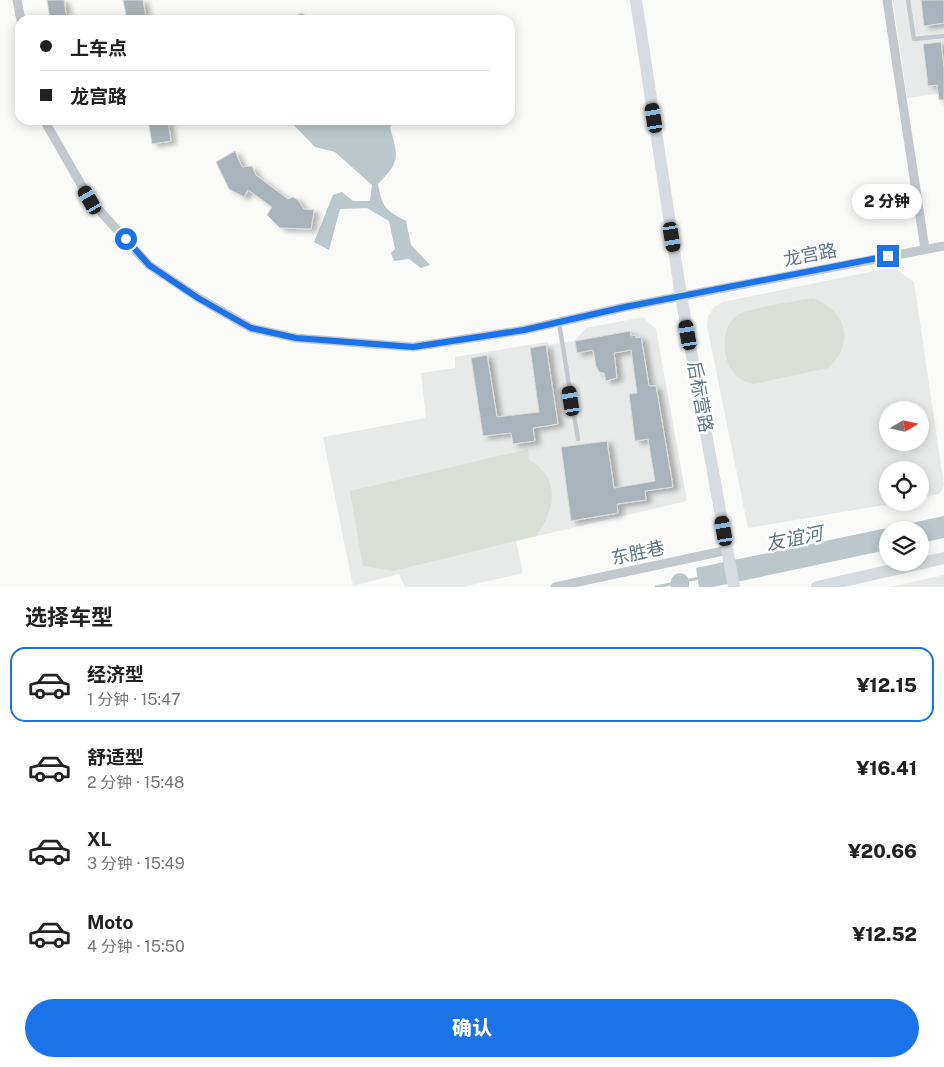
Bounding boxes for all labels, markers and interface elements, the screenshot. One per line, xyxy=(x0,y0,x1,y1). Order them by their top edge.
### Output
text: 上车点 xyxy=(70,37,127,59)
text: 龙宫路 xyxy=(70,85,127,107)
car xyxy=(644,102,663,134)
car xyxy=(76,183,103,217)
callout: 2 分钟 xyxy=(853,184,923,218)
text: 2 分钟 xyxy=(864,192,910,211)
car xyxy=(662,221,681,253)
route start xyxy=(115,228,137,250)
street label: 龙宫路 xyxy=(781,239,838,270)
route end xyxy=(877,245,899,267)
car xyxy=(678,319,697,351)
street label: 后标营路 xyxy=(684,360,717,434)
car xyxy=(561,385,580,417)
north arrow xyxy=(879,401,929,451)
map controls xyxy=(879,401,929,571)
button: locate xyxy=(879,461,929,511)
car xyxy=(714,515,733,547)
water label: 友谊河 xyxy=(764,521,828,554)
button: layers xyxy=(879,521,929,571)
street label: 东胜巷 xyxy=(609,537,666,568)
text: 选择车型 xyxy=(25,604,113,630)
icon: car xyxy=(27,662,72,707)
text: 经济型 xyxy=(87,663,144,685)
text: ¥12.15 xyxy=(856,674,917,696)
text: 1 分钟 · 15:47 xyxy=(87,690,181,709)
icon: car xyxy=(27,745,72,790)
text: 舒适型 xyxy=(87,746,144,768)
text: ¥16.41 xyxy=(856,757,917,779)
text: 2 分钟 · 15:48 xyxy=(87,773,184,792)
icon: car xyxy=(27,828,72,873)
text: XL xyxy=(87,828,112,850)
text: ¥20.66 xyxy=(848,840,917,862)
text: 3 分钟 · 15:49 xyxy=(87,854,185,873)
icon: car xyxy=(27,911,72,956)
text: Moto xyxy=(87,911,133,933)
text: ¥12.52 xyxy=(852,923,917,945)
text: 4 分钟 · 15:50 xyxy=(87,937,185,956)
button: 确认 xyxy=(25,999,919,1057)

